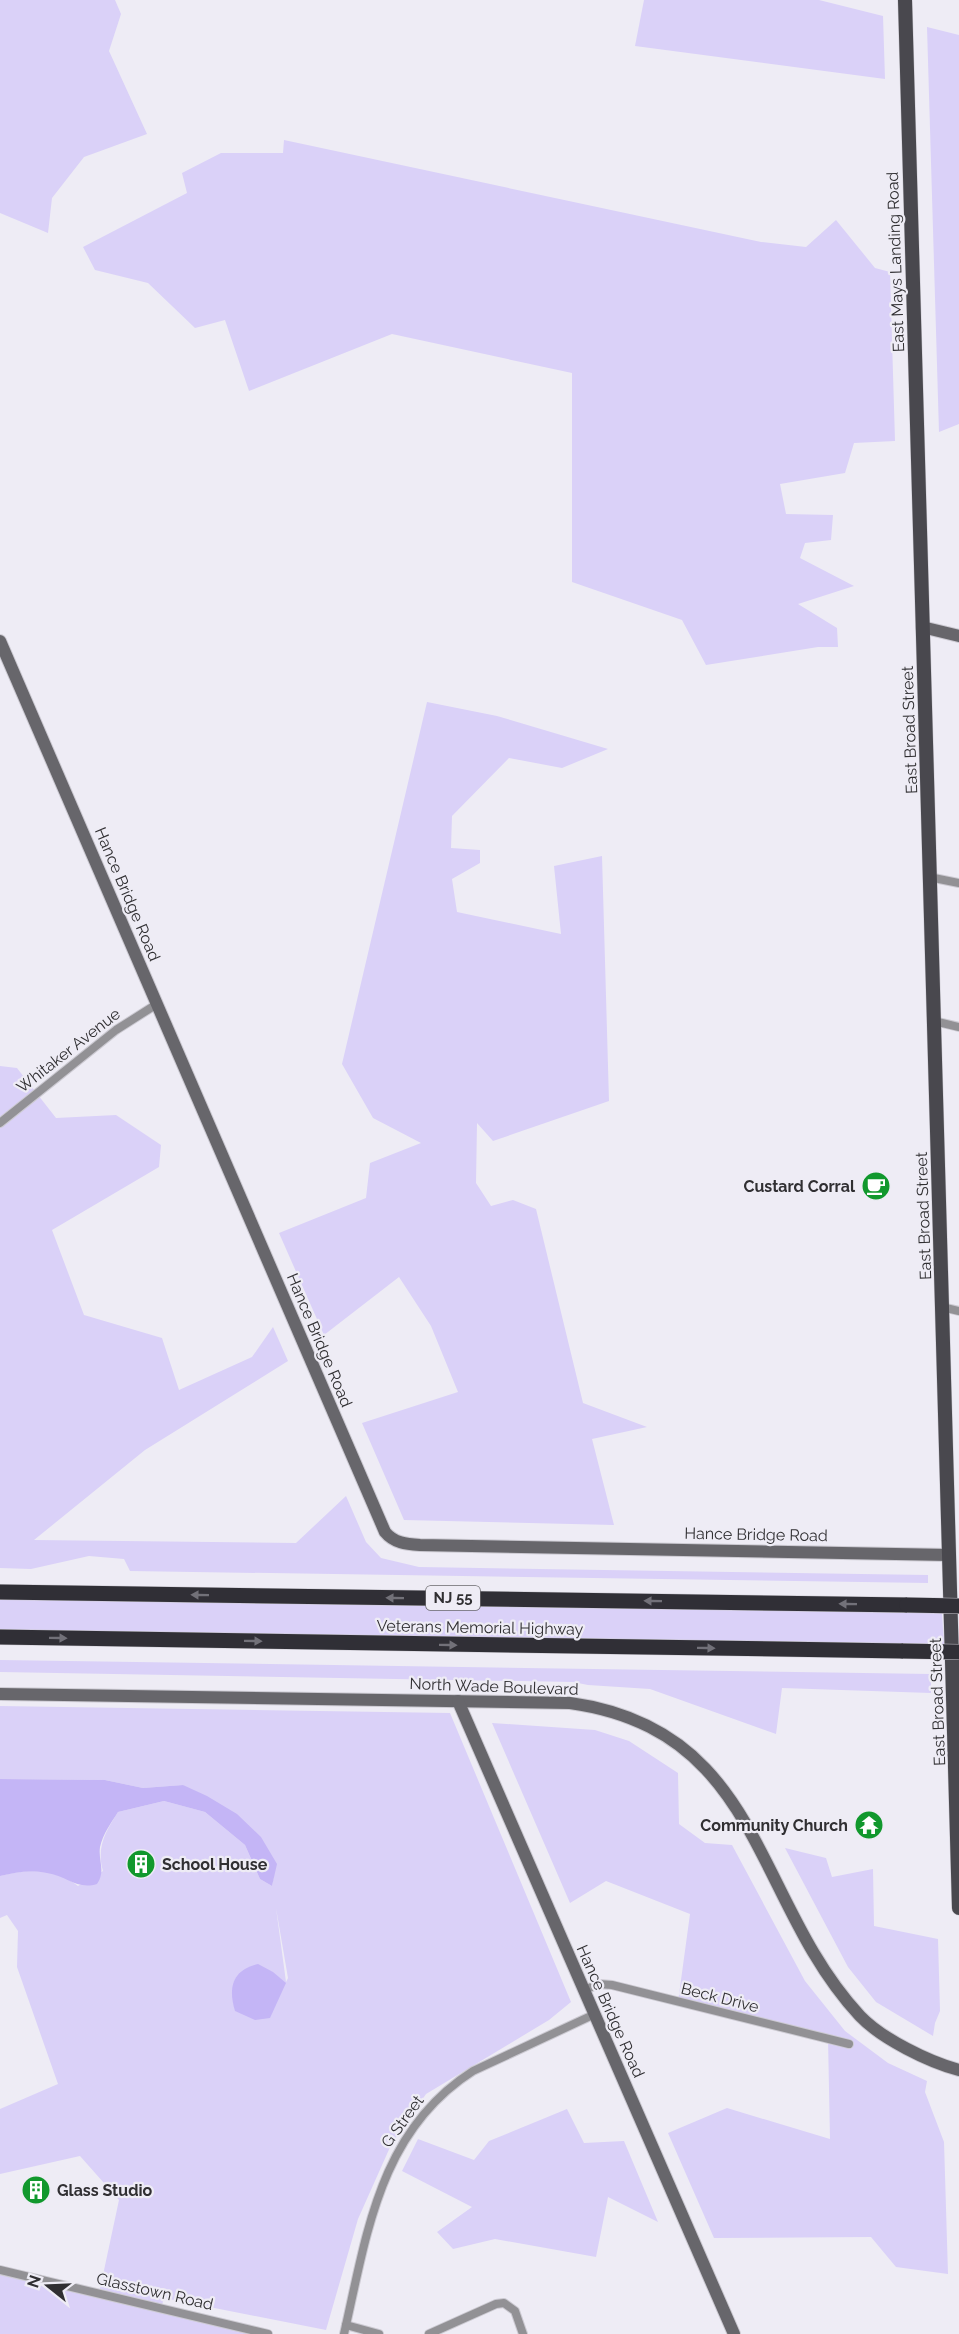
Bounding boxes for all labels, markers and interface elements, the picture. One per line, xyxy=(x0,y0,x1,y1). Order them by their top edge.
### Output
street label: East Mays Landing Road xyxy=(883,171,908,353)
street label: East Broad Street xyxy=(898,665,921,794)
street label: Hance Bridge Road xyxy=(91,824,164,964)
street label: Whitaker Avenue xyxy=(13,1004,124,1097)
street label: East Broad Street xyxy=(912,1151,935,1280)
cafe icon: Custard Corral xyxy=(860,1170,892,1202)
place label: Custard Corral xyxy=(743,1177,856,1196)
street label: Hance Bridge Road xyxy=(283,1270,356,1410)
street label: Hance Bridge Road xyxy=(684,1524,828,1545)
road number: NJ 55 xyxy=(426,1586,480,1610)
one-way arrow xyxy=(191,1590,210,1600)
one-way arrow xyxy=(386,1593,405,1602)
one-way arrow xyxy=(644,1597,663,1606)
one-way arrow xyxy=(839,1599,858,1609)
street label: Veterans Memorial Highway xyxy=(376,1616,584,1639)
one-way arrow xyxy=(49,1633,68,1643)
one-way arrow xyxy=(244,1636,263,1646)
street label: East Broad Street xyxy=(926,1637,949,1766)
one-way arrow xyxy=(439,1640,458,1649)
one-way arrow xyxy=(697,1644,716,1653)
street label: North Wade Boulevard xyxy=(409,1674,579,1699)
temple icon: Community Church xyxy=(853,1809,885,1841)
place label: Community Church xyxy=(700,1816,848,1835)
building icon: School House xyxy=(125,1848,157,1880)
place label: School House xyxy=(162,1855,268,1874)
street label: Hance Bridge Road xyxy=(573,1942,648,2081)
street label: Beck Drive xyxy=(679,1979,761,2016)
street label: G Street xyxy=(377,2091,428,2151)
building icon: Glass Studio xyxy=(20,2174,52,2206)
place label: Glass Studio xyxy=(57,2181,153,2200)
north arrow xyxy=(18,2256,78,2316)
street label: Glasstown Road xyxy=(95,2269,215,2314)
text: N xyxy=(23,2273,45,2290)

